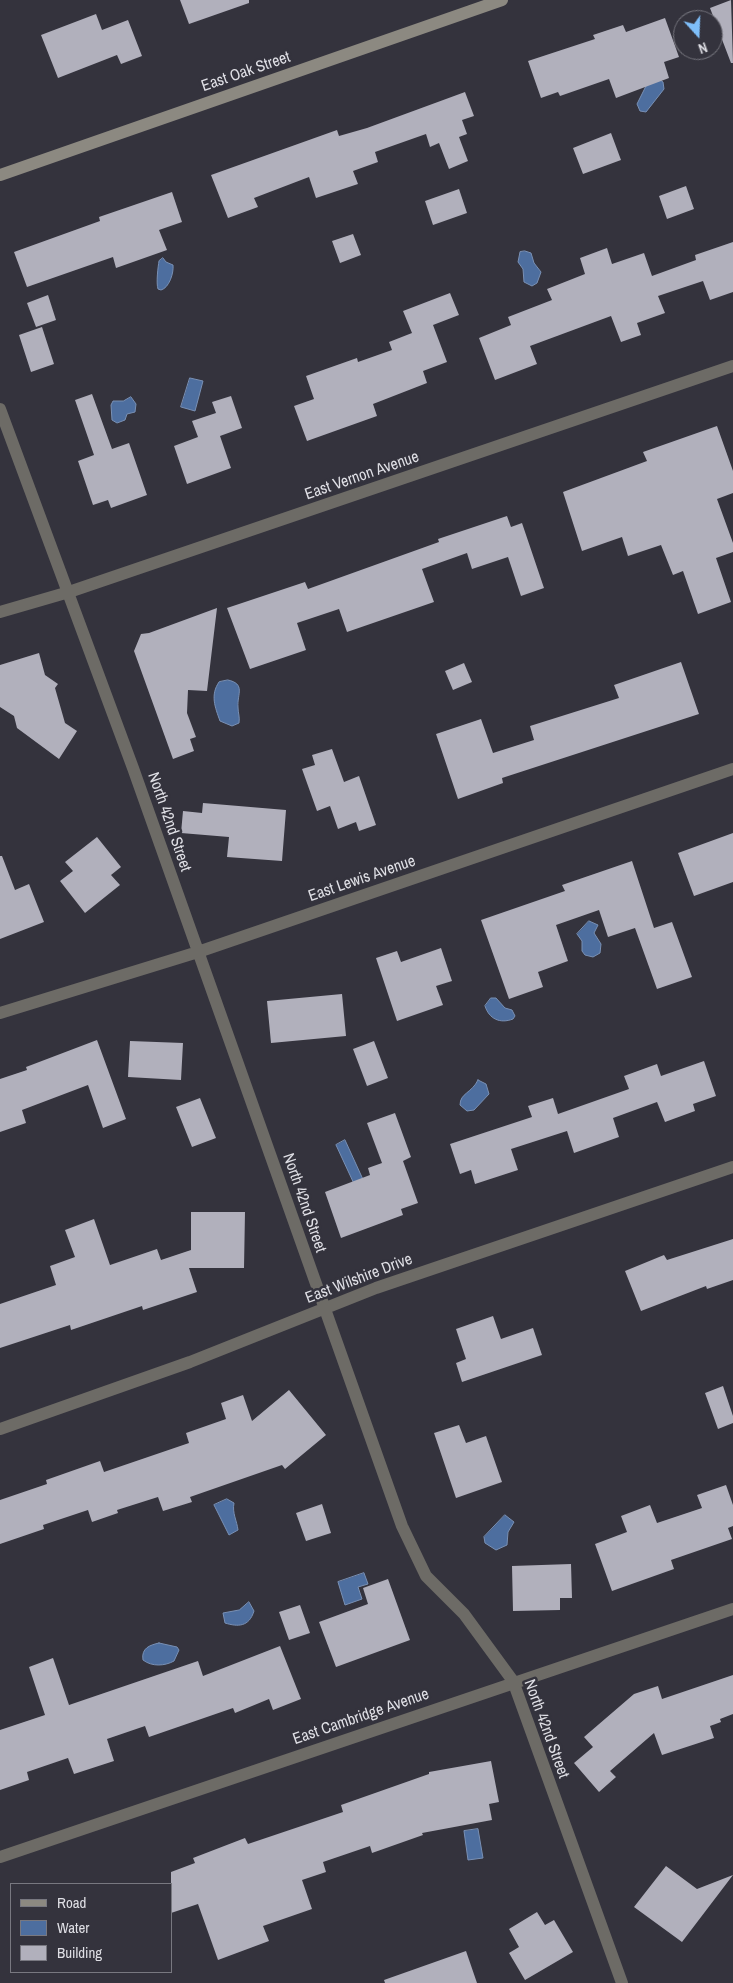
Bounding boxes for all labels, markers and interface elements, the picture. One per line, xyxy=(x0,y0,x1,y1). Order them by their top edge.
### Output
north arrow xyxy=(673,10,723,60)
text: N xyxy=(696,38,710,58)
street label: East Oak Street xyxy=(199,48,293,96)
street label: East Vernon Avenue xyxy=(302,447,422,505)
street label: North 42nd Street xyxy=(143,770,195,874)
street label: East Lewis Avenue xyxy=(306,852,418,906)
street label: North 42nd Street xyxy=(278,1151,330,1255)
street label: East Wilshire Drive xyxy=(303,1250,415,1308)
street label: North 42nd Street xyxy=(519,1677,573,1781)
street label: East Cambridge Avenue xyxy=(290,1685,432,1749)
legend xyxy=(10,1883,172,1973)
text: Road xyxy=(57,1892,86,1913)
text: Water xyxy=(57,1917,89,1938)
text: Building xyxy=(57,1942,102,1963)

